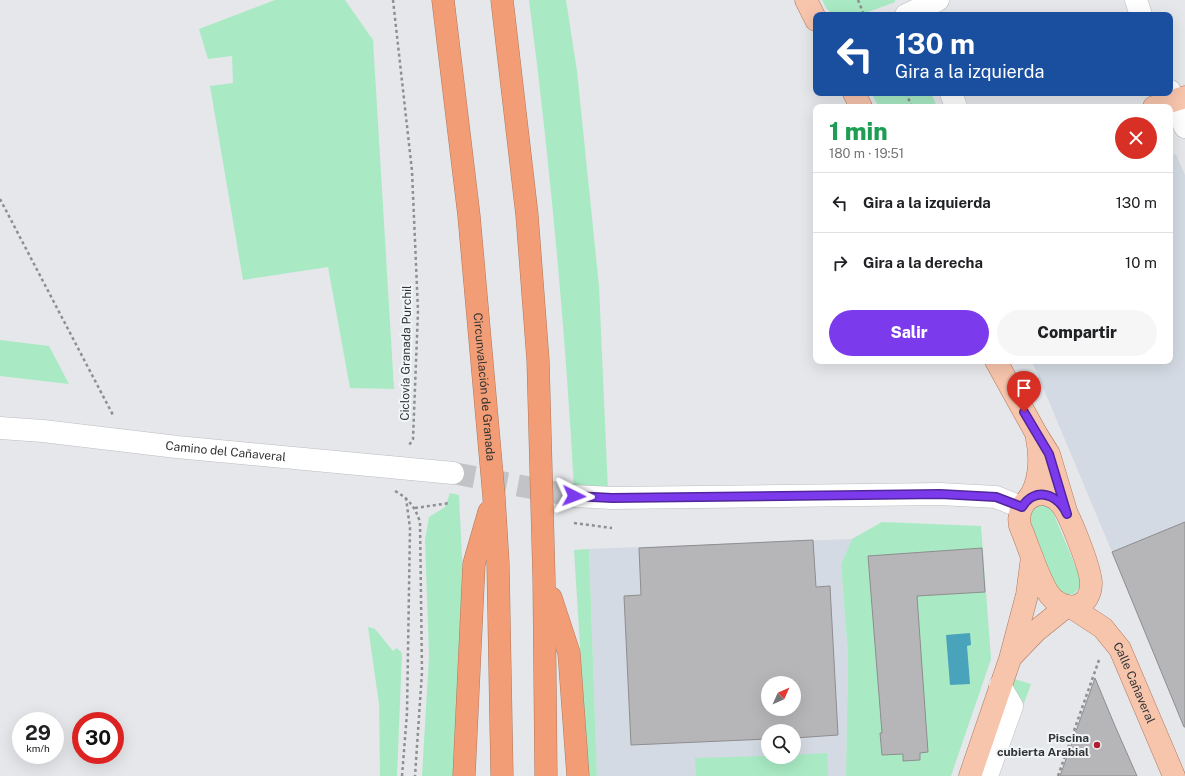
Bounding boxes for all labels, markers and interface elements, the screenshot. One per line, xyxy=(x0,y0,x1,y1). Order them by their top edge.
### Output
text: 130 m xyxy=(895,27,975,60)
icon: left xyxy=(829,28,881,80)
text: Gira a la izquierda xyxy=(895,61,1044,82)
text: 1 min xyxy=(829,117,888,145)
button: close xyxy=(1115,117,1157,159)
text: 180 m · 19:51 xyxy=(829,146,904,161)
icon: left xyxy=(829,192,851,214)
text: Gira a la izquierda xyxy=(863,194,991,211)
text: 130 m xyxy=(1116,194,1157,211)
icon: right xyxy=(829,252,851,274)
text: Gira a la derecha xyxy=(863,254,983,271)
text: 10 m xyxy=(1125,254,1157,271)
street label: Ciclovía Granada Purchil xyxy=(398,285,414,421)
button: Salir xyxy=(829,310,989,356)
button: Compartir xyxy=(997,310,1157,356)
street label: Circunvalación de Granada xyxy=(471,312,498,462)
pin xyxy=(1007,371,1041,412)
icon: arrive xyxy=(1013,377,1035,399)
street label: Camino del Cañaveral xyxy=(165,439,287,464)
position arrow xyxy=(553,475,595,517)
street label: Calle Cañaveral xyxy=(1110,639,1158,726)
north arrow xyxy=(761,676,801,716)
map controls xyxy=(761,676,801,764)
speed limit sign: 30 xyxy=(72,712,124,764)
text: 29 xyxy=(25,721,51,745)
button: search xyxy=(761,724,801,764)
place label: Piscina cubierta Arabial xyxy=(997,731,1089,759)
marker: Piscina cubierta Arabial xyxy=(1092,740,1102,750)
text: km/h xyxy=(26,742,50,754)

